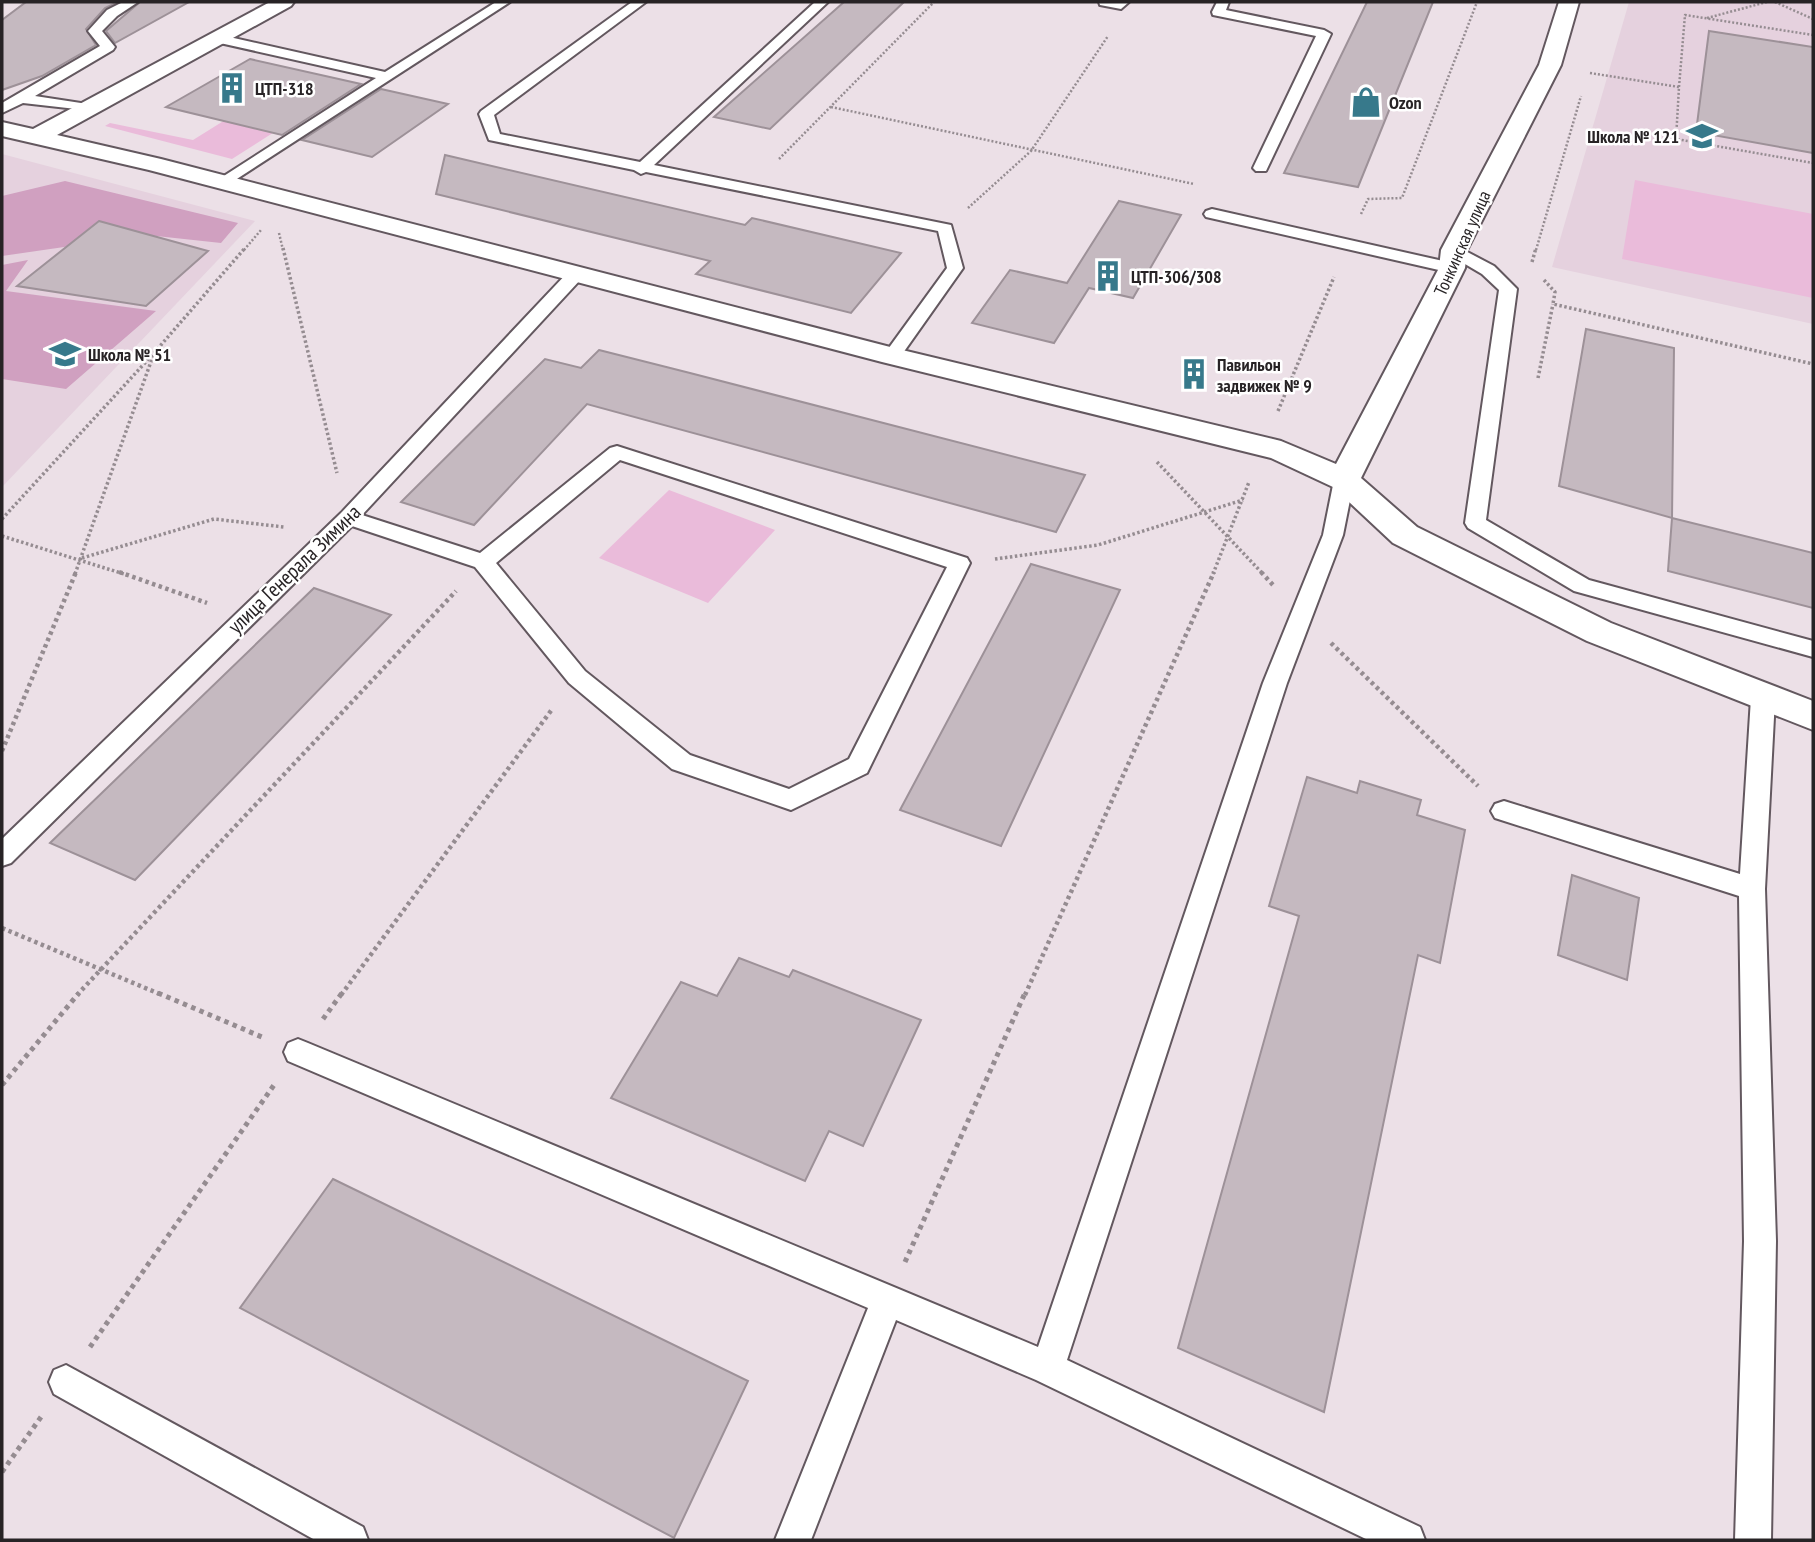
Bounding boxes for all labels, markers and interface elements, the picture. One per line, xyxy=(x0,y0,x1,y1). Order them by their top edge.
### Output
building icon: ЦТП-318 xyxy=(215,71,249,105)
place label: ЦТП-318 xyxy=(255,77,313,100)
shop icon: Ozon xyxy=(1349,85,1383,119)
place label: Ozon xyxy=(1389,91,1422,114)
school or university icon: Школа № 121 xyxy=(1685,119,1719,153)
place label: Школа № 121 xyxy=(1587,125,1679,148)
street label: Тонкинская улица xyxy=(1429,187,1495,299)
building icon: ЦТП-306/308 xyxy=(1091,259,1125,293)
place label: ЦТП-306/308 xyxy=(1131,265,1222,288)
school or university icon: Школа № 51 xyxy=(48,337,82,371)
place label: Школа № 51 xyxy=(88,343,171,366)
place label: Павильон задвижек № 9 xyxy=(1217,353,1312,397)
building icon: Павильон задвижек № 9 xyxy=(1177,357,1211,391)
street label: улица Генерала Зимина xyxy=(222,499,366,639)

